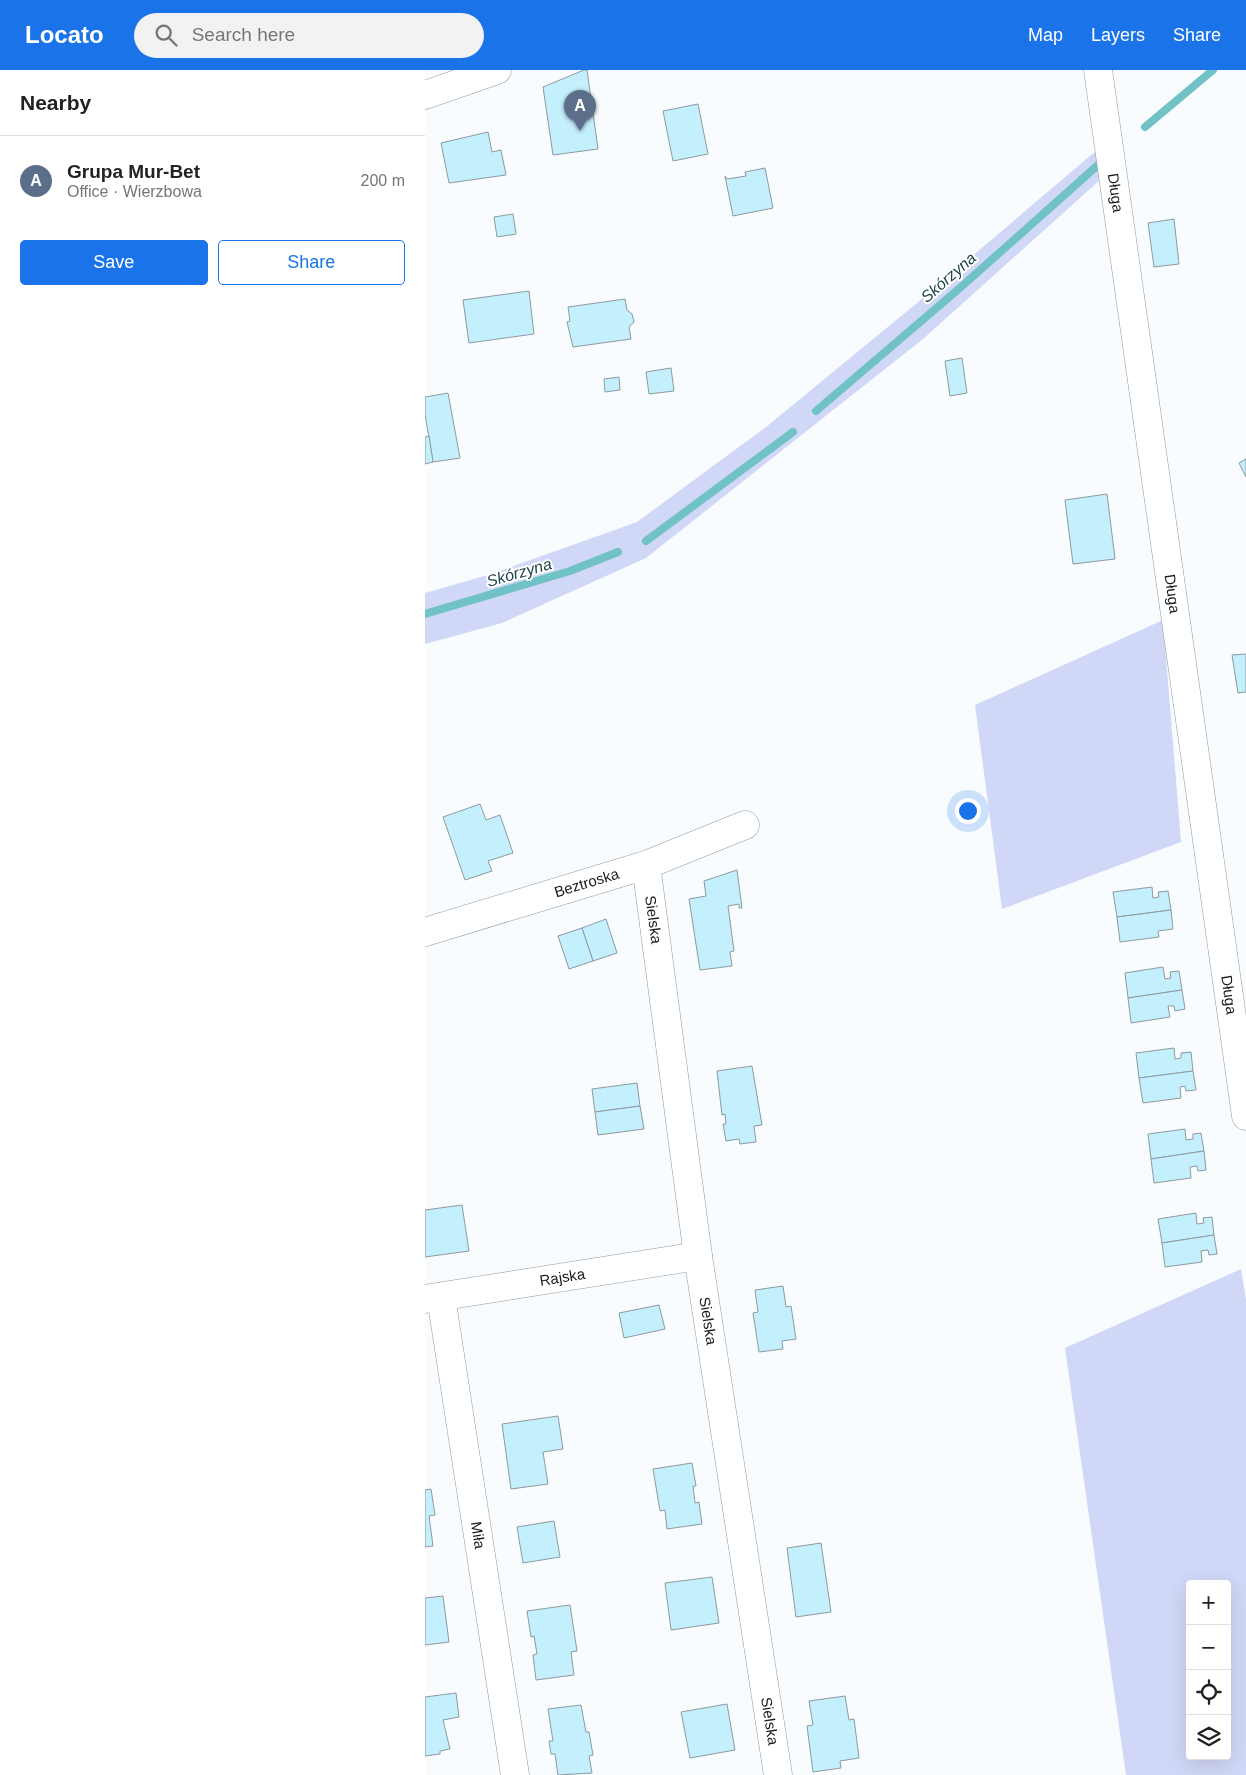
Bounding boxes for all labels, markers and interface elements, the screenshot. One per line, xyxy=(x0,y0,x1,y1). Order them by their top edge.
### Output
search box xyxy=(134,13,484,58)
text: Locato xyxy=(25,21,104,48)
icon: search xyxy=(152,21,180,49)
text: Search here xyxy=(192,24,295,45)
text: Map xyxy=(1028,25,1063,45)
text: Layers xyxy=(1091,25,1145,45)
text: Share xyxy=(1173,25,1221,45)
pin: A xyxy=(564,90,596,131)
text: Nearby xyxy=(20,91,91,114)
text: Grupa Mur-Bet xyxy=(67,161,200,182)
text: A xyxy=(30,172,42,189)
text: 200 m xyxy=(361,172,405,189)
street label: Długa xyxy=(1105,172,1127,214)
text: Office · Wierzbowa xyxy=(67,183,202,200)
button: Save xyxy=(20,240,208,285)
button: Share xyxy=(218,240,405,285)
water label: Skórzyna xyxy=(918,249,979,306)
water label: Skórzyna xyxy=(485,555,554,590)
street label: Długa xyxy=(1161,573,1184,615)
your location xyxy=(955,798,981,824)
street label: Beztroska xyxy=(552,864,622,900)
street label: Sielska xyxy=(642,894,665,945)
street label: Długa xyxy=(1218,974,1241,1016)
street label: Rajska xyxy=(538,1265,587,1289)
street label: Sielska xyxy=(696,1296,721,1347)
street label: Miła xyxy=(468,1520,489,1551)
map controls xyxy=(1186,1580,1231,1760)
button: + xyxy=(1186,1580,1231,1625)
button: − xyxy=(1186,1625,1231,1670)
button: locate xyxy=(1186,1670,1231,1715)
street label: Sielska xyxy=(758,1696,782,1747)
button: layers xyxy=(1186,1715,1231,1760)

